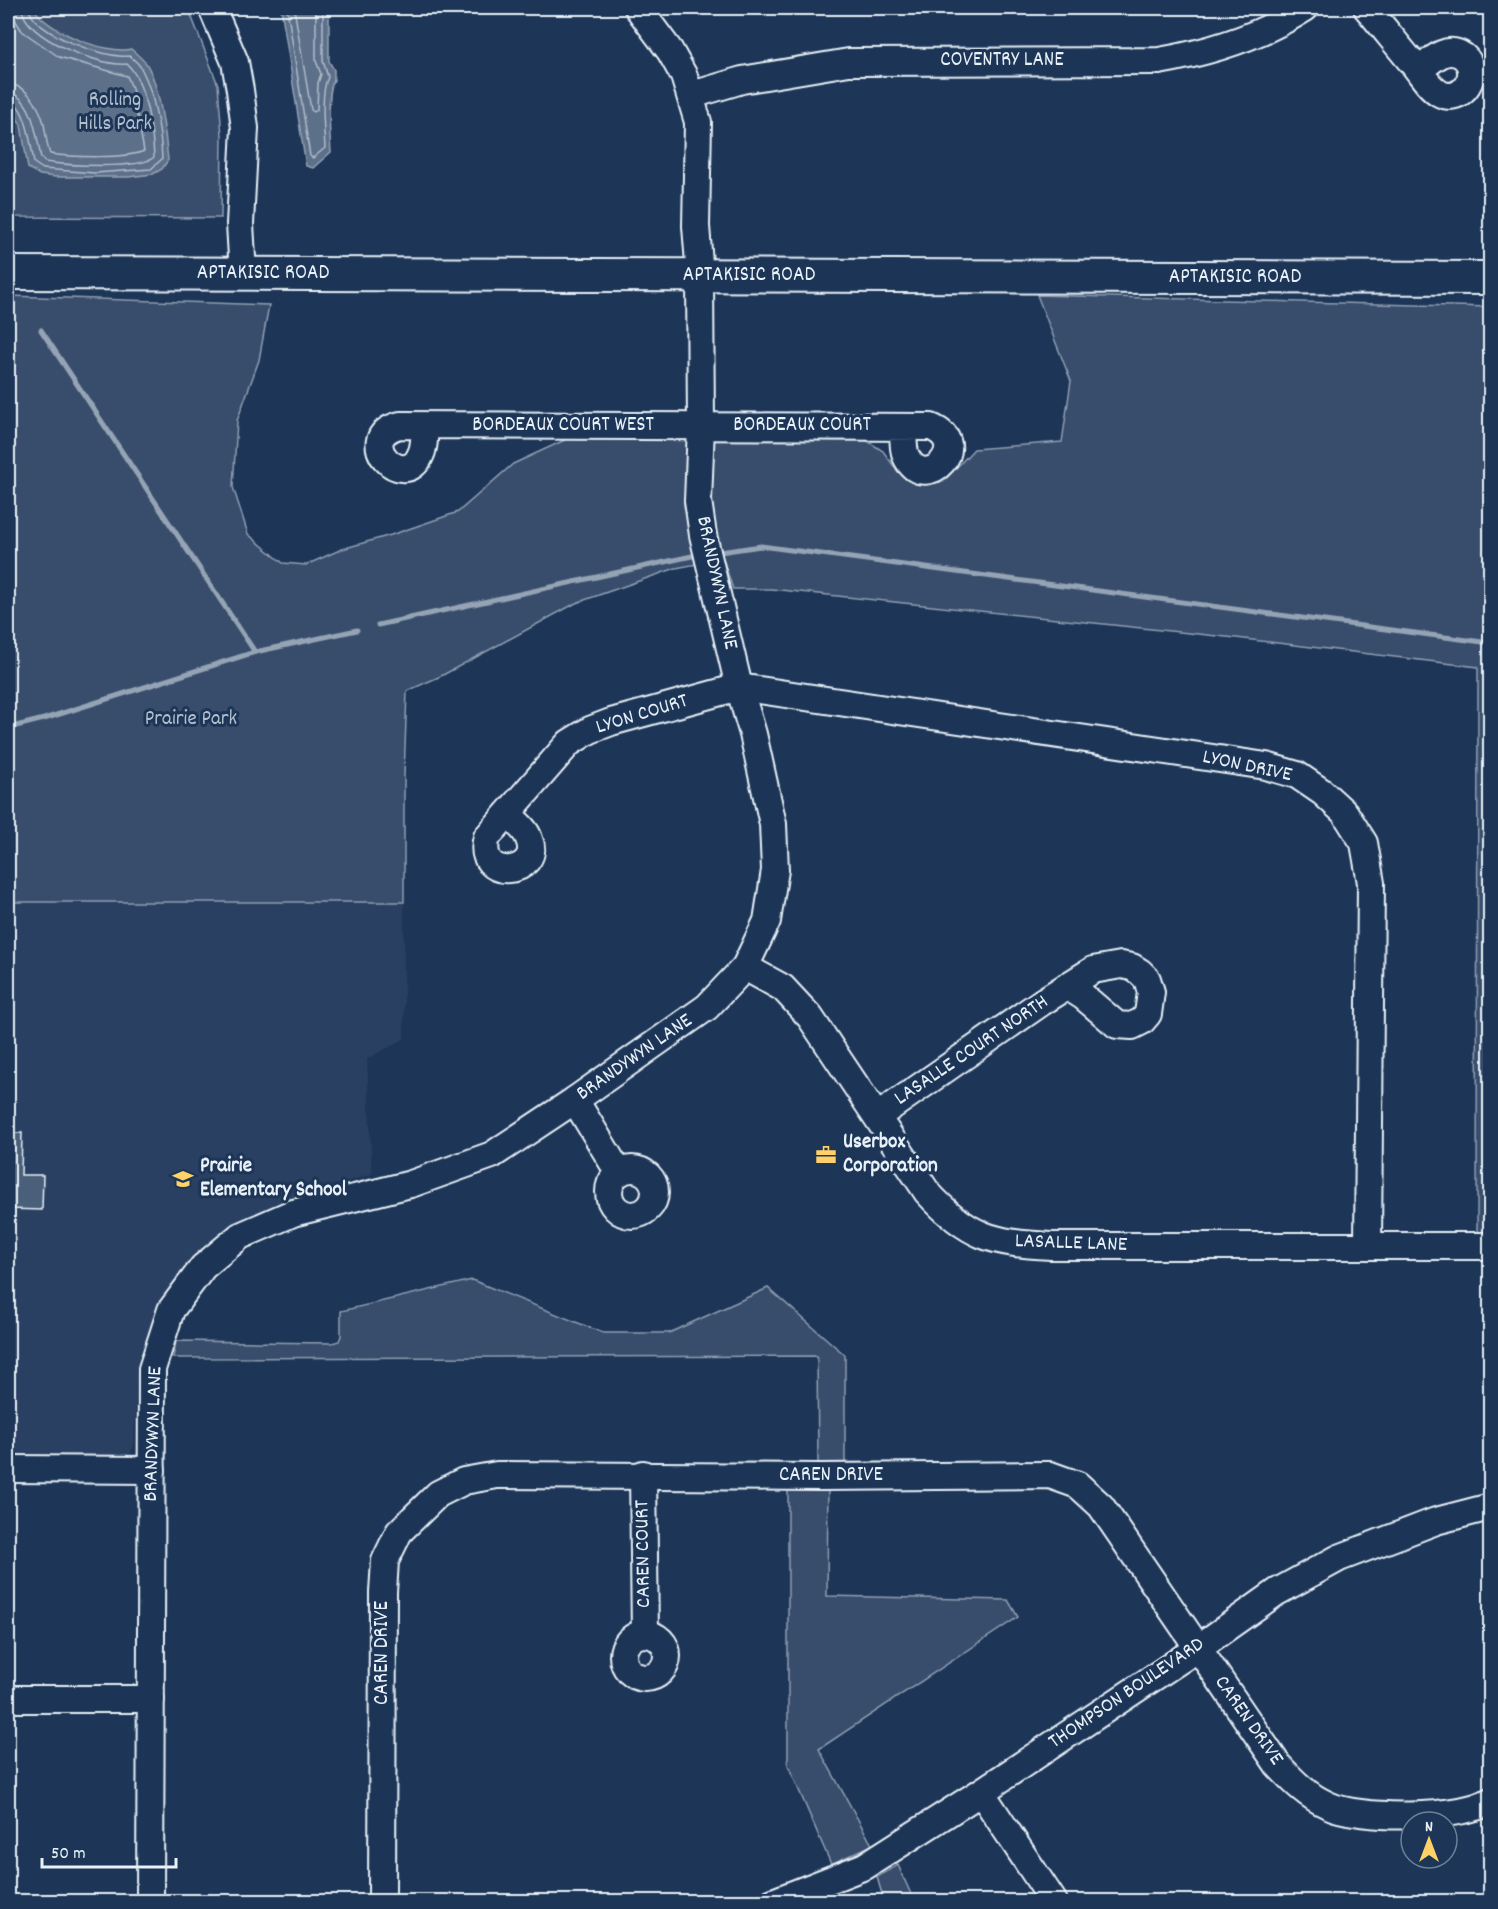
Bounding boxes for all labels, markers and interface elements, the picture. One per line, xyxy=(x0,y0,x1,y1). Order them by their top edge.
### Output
street label: COVENTRY LANE xyxy=(940,46,1064,76)
park label: Rolling Hills Park xyxy=(78,86,152,140)
street label: APTAKISIC ROAD xyxy=(197,259,329,289)
street label: APTAKISIC ROAD xyxy=(683,261,815,291)
street label: APTAKISIC ROAD xyxy=(1169,263,1301,293)
street label: BORDEAUX COURT WEST xyxy=(472,411,654,441)
street label: BORDEAUX COURT xyxy=(733,411,871,441)
street label: BRANDYWYN LANE xyxy=(687,514,745,653)
street label: LYON COURT xyxy=(592,687,692,743)
park label: Prairie Park xyxy=(145,705,237,735)
street label: LYON DRIVE xyxy=(1200,743,1295,791)
street label: LASALLE COURT NORTH xyxy=(889,988,1055,1114)
street label: BRANDYWYN LANE xyxy=(571,1007,699,1109)
place label: Userbox Corporation xyxy=(843,1128,938,1182)
office icon: Userbox Corporation xyxy=(814,1143,838,1167)
place label: Prairie Elementary School xyxy=(200,1152,348,1206)
school or university icon: Prairie Elementary School xyxy=(171,1167,195,1191)
street label: LASALLE LANE xyxy=(1014,1227,1128,1261)
street label: BRANDYWYN LANE xyxy=(137,1365,171,1502)
street label: CAREN DRIVE xyxy=(779,1461,883,1491)
street label: CAREN COURT xyxy=(628,1499,660,1608)
street label: CAREN DRIVE xyxy=(368,1601,398,1705)
street label: THOMPSON BOULEVARD xyxy=(1043,1630,1211,1757)
street label: CAREN DRIVE xyxy=(1206,1670,1290,1773)
north arrow xyxy=(1399,1810,1459,1870)
text: N xyxy=(1425,1816,1433,1839)
scale bar xyxy=(42,1831,176,1869)
text: 50 m xyxy=(51,1842,86,1867)

